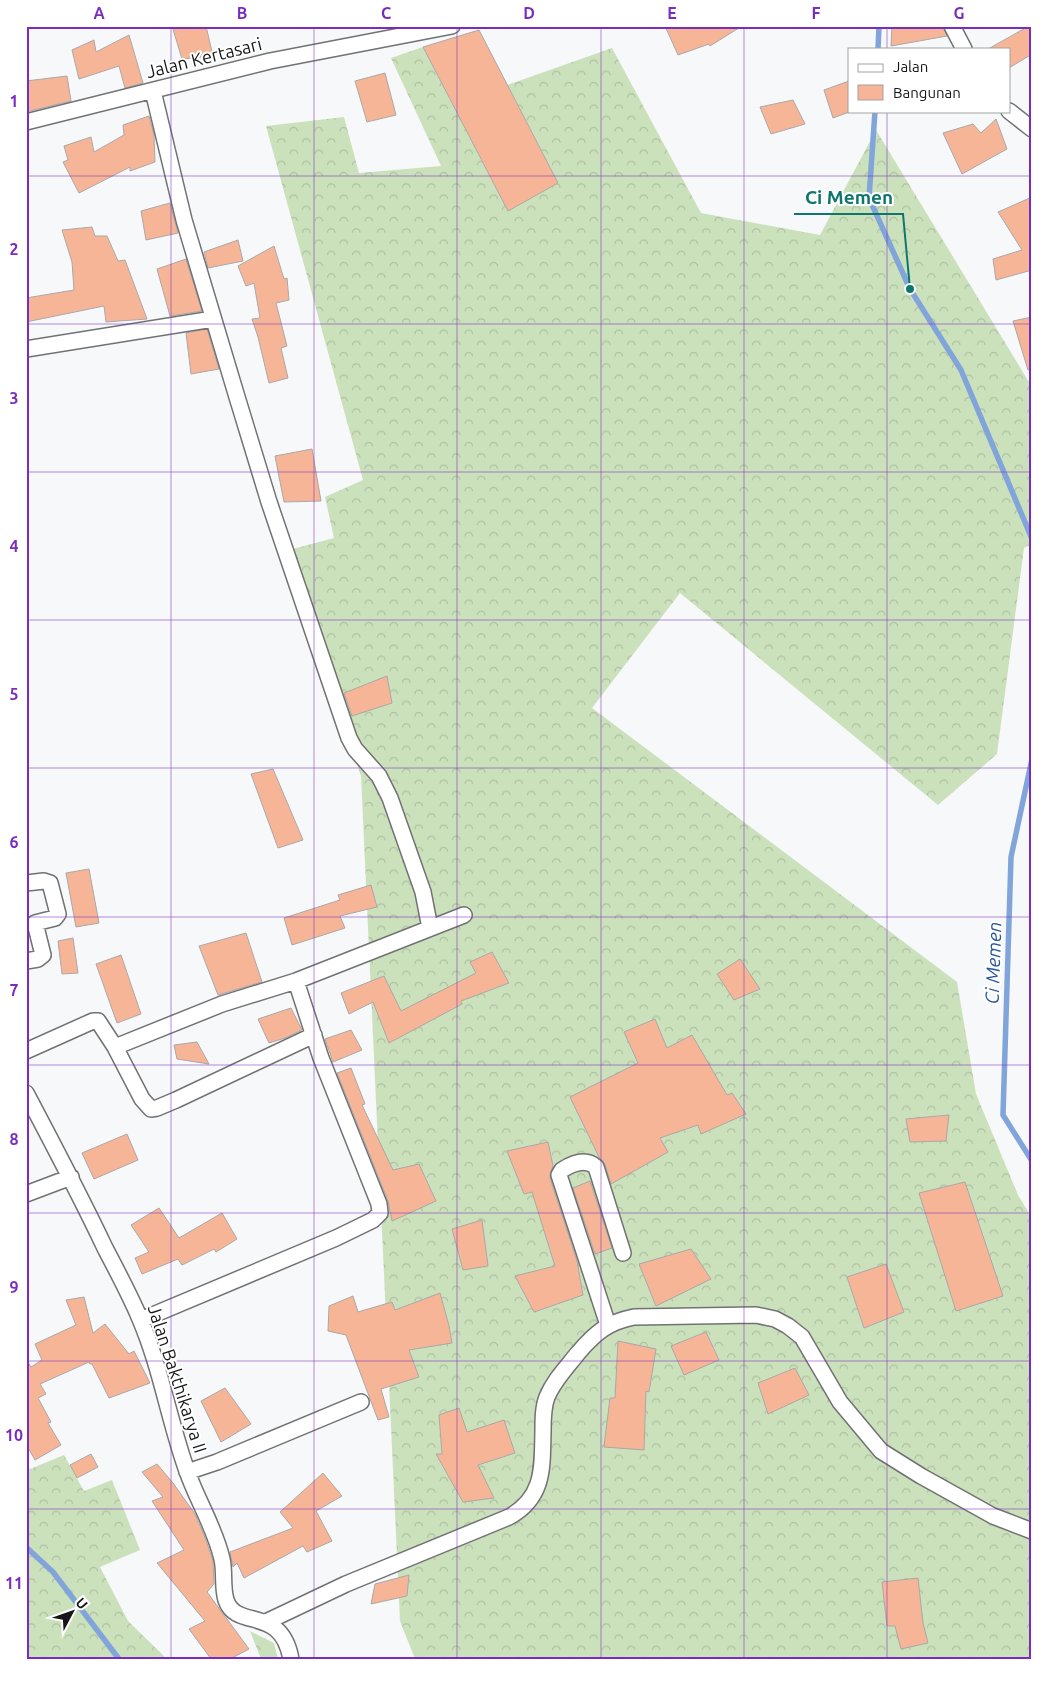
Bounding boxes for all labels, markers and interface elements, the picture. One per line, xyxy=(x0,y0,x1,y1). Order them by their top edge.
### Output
text: A xyxy=(93,4,105,22)
text: B xyxy=(237,4,247,22)
text: C xyxy=(381,4,391,22)
text: D xyxy=(523,4,535,22)
text: E xyxy=(667,4,677,22)
text: F xyxy=(812,4,821,22)
text: G xyxy=(953,4,965,22)
street label: Jalan Kertasari xyxy=(144,33,264,81)
legend xyxy=(848,48,1010,112)
text: Jalan xyxy=(893,58,928,75)
text: Bangunan xyxy=(893,84,961,101)
text: 1 xyxy=(9,92,19,110)
callout: Ci Memen xyxy=(794,180,903,214)
text: Ci Memen xyxy=(805,186,893,208)
text: 2 xyxy=(9,240,19,258)
text: 3 xyxy=(9,389,19,407)
text: 4 xyxy=(9,537,19,555)
text: 5 xyxy=(9,685,19,703)
text: 6 xyxy=(9,833,19,851)
water label: Ci Memen xyxy=(981,921,1005,1005)
text: 7 xyxy=(9,981,19,999)
text: 8 xyxy=(9,1130,19,1148)
text: 9 xyxy=(9,1278,19,1296)
street label: Jalan Bakthikarya II xyxy=(145,1302,211,1455)
text: 10 xyxy=(5,1426,23,1444)
text: 11 xyxy=(5,1574,23,1592)
north arrow xyxy=(48,1588,98,1638)
text: U xyxy=(73,1595,91,1612)

